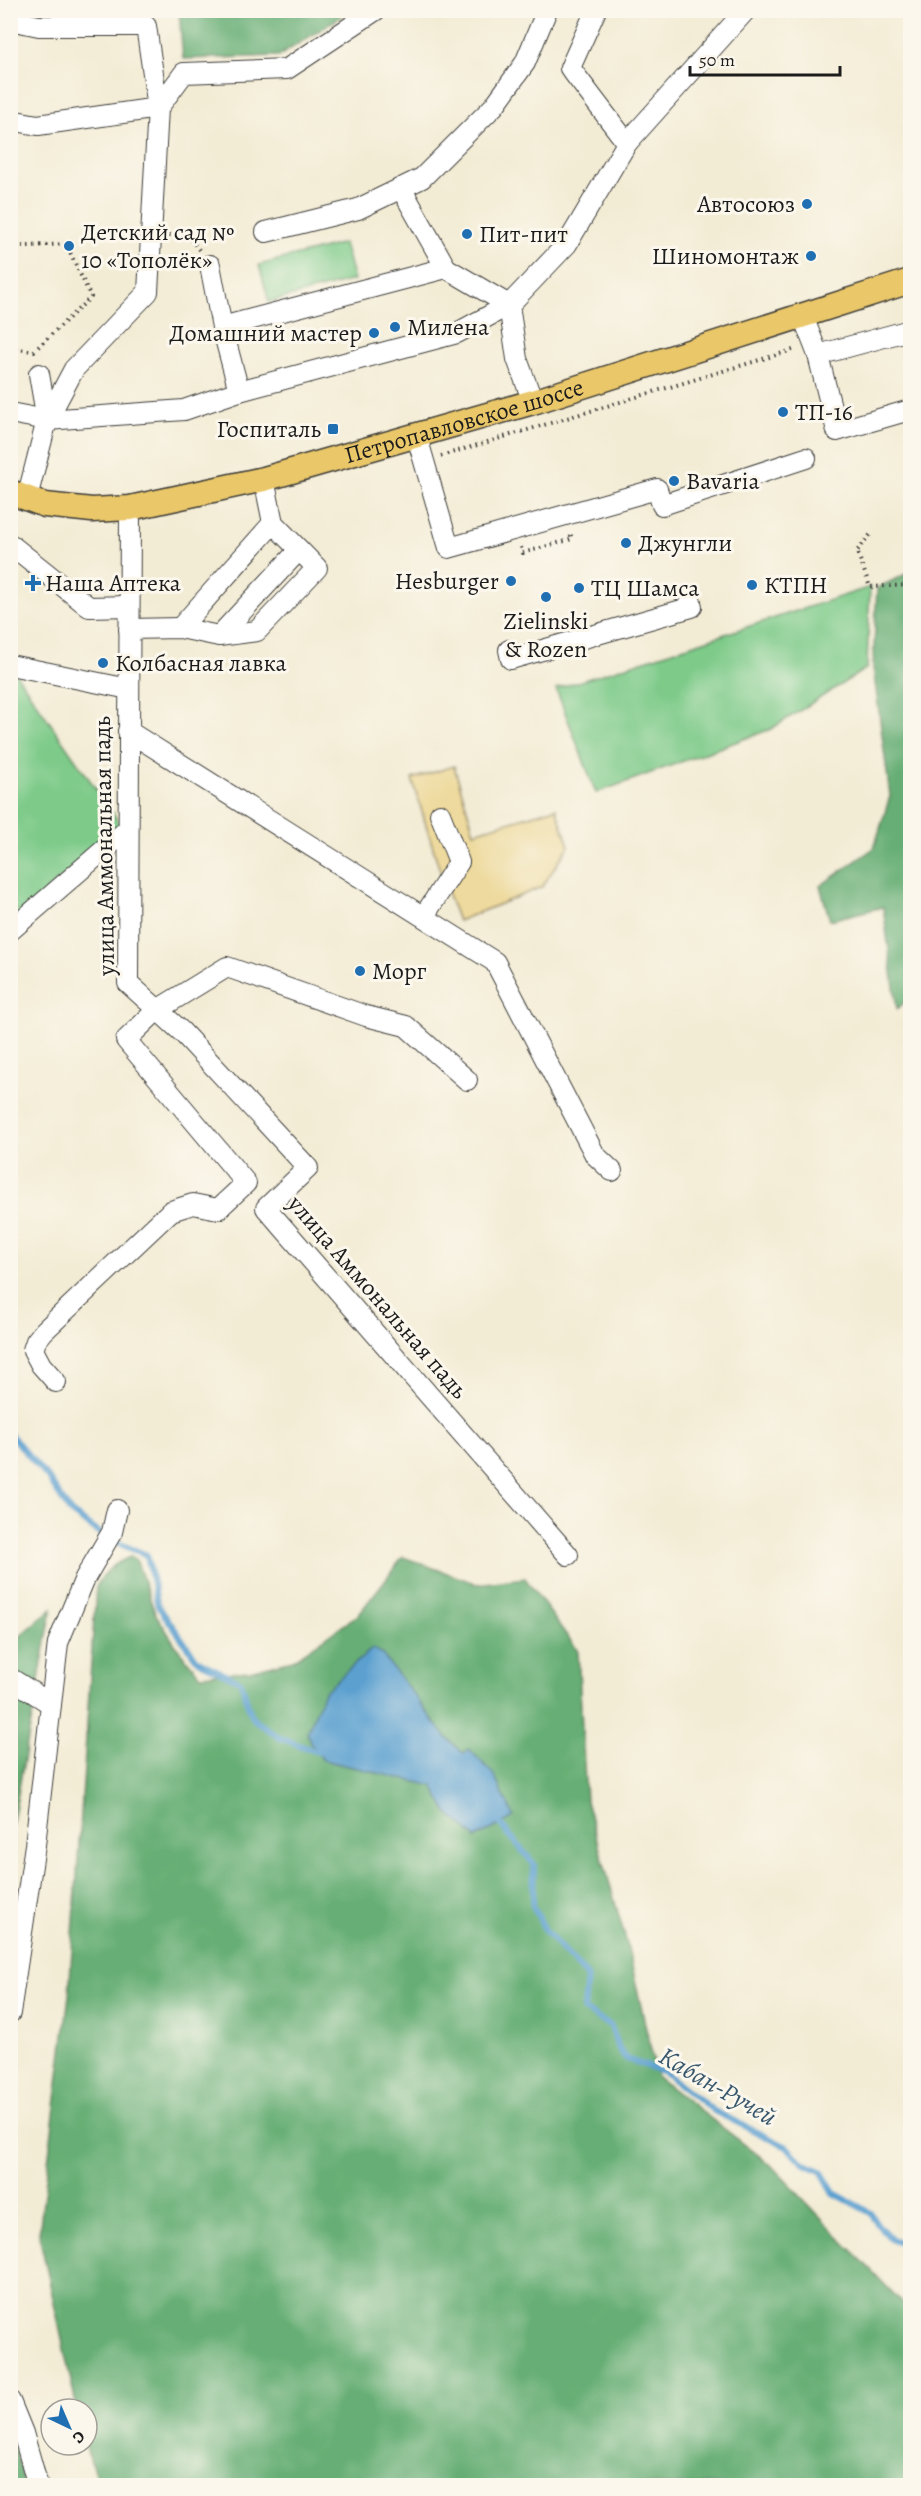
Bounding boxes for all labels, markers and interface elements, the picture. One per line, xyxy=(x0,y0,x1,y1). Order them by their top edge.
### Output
scale bar xyxy=(690,39,840,77)
text: 50 m xyxy=(699,48,735,72)
place label: Автосоюз xyxy=(696,188,795,220)
marker: Автосоюз xyxy=(800,197,814,211)
place label: Детский сад № 10 «Тополёк» xyxy=(81,216,234,276)
place label: Пит-пит xyxy=(479,218,568,250)
marker: Пит-пит xyxy=(460,227,474,241)
marker: Детский сад № 10 «Тополёк» xyxy=(62,239,76,253)
place label: Шиномонтаж xyxy=(652,240,799,272)
marker: Шиномонтаж xyxy=(804,249,818,263)
place label: Милена xyxy=(407,311,489,343)
place label: Домашний мастер xyxy=(169,317,362,349)
marker: Милена xyxy=(388,320,402,334)
marker: Домашний мастер xyxy=(367,326,381,340)
street label: Петропавловское шоссе xyxy=(341,371,588,471)
place label: ТП-16 xyxy=(795,396,853,428)
marker: ТП-16 xyxy=(776,405,790,419)
place label: Госпиталь xyxy=(216,413,322,445)
marker: Госпиталь xyxy=(326,422,340,436)
place label: Bavaria xyxy=(686,465,760,497)
marker: Bavaria xyxy=(667,474,681,488)
place label: Джунгли xyxy=(638,527,732,559)
marker: Джунгли xyxy=(619,536,633,550)
place label: Hesburger xyxy=(395,565,499,597)
place label: Наша Аптека xyxy=(45,567,181,599)
place label: КТПН xyxy=(764,569,828,601)
place label: ТЦ Шамса xyxy=(591,572,699,604)
marker: Hesburger xyxy=(504,574,518,588)
marker: Наша Аптека xyxy=(26,576,40,590)
marker: КТПН xyxy=(745,578,759,592)
marker: ТЦ Шамса xyxy=(572,581,586,595)
marker: Zielinski & Rozen xyxy=(539,590,553,604)
place label: Zielinski & Rozen xyxy=(503,605,589,665)
place label: Колбасная лавка xyxy=(115,647,287,679)
marker: Колбасная лавка xyxy=(96,656,110,670)
street label: улица Аммональная падь xyxy=(86,715,122,977)
place label: Морг xyxy=(372,955,427,987)
marker: Морг xyxy=(353,964,367,978)
street label: улица Аммональная падь xyxy=(280,1188,476,1406)
water label: Кабан-Ручей xyxy=(652,2039,783,2134)
north arrow xyxy=(39,2397,99,2457)
text: С xyxy=(67,2426,90,2449)

